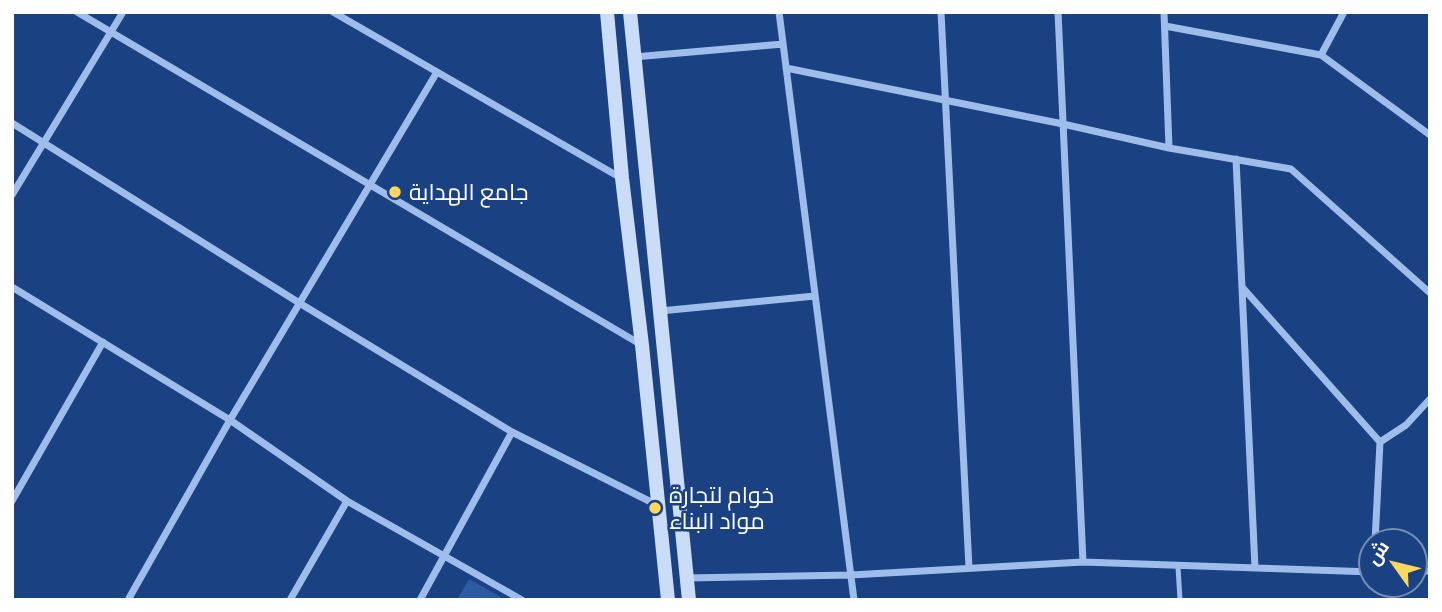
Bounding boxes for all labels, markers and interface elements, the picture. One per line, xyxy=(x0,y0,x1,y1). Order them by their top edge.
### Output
place label: جامع الهداية xyxy=(409,178,529,206)
marker: جامع الهداية xyxy=(387,184,403,200)
place label: خوام لتجارة مواد البناء xyxy=(669,481,774,535)
marker: خوام لتجارة مواد البناء xyxy=(647,500,663,516)
north arrow xyxy=(1358,528,1428,598)
text: ش xyxy=(1360,536,1393,569)

